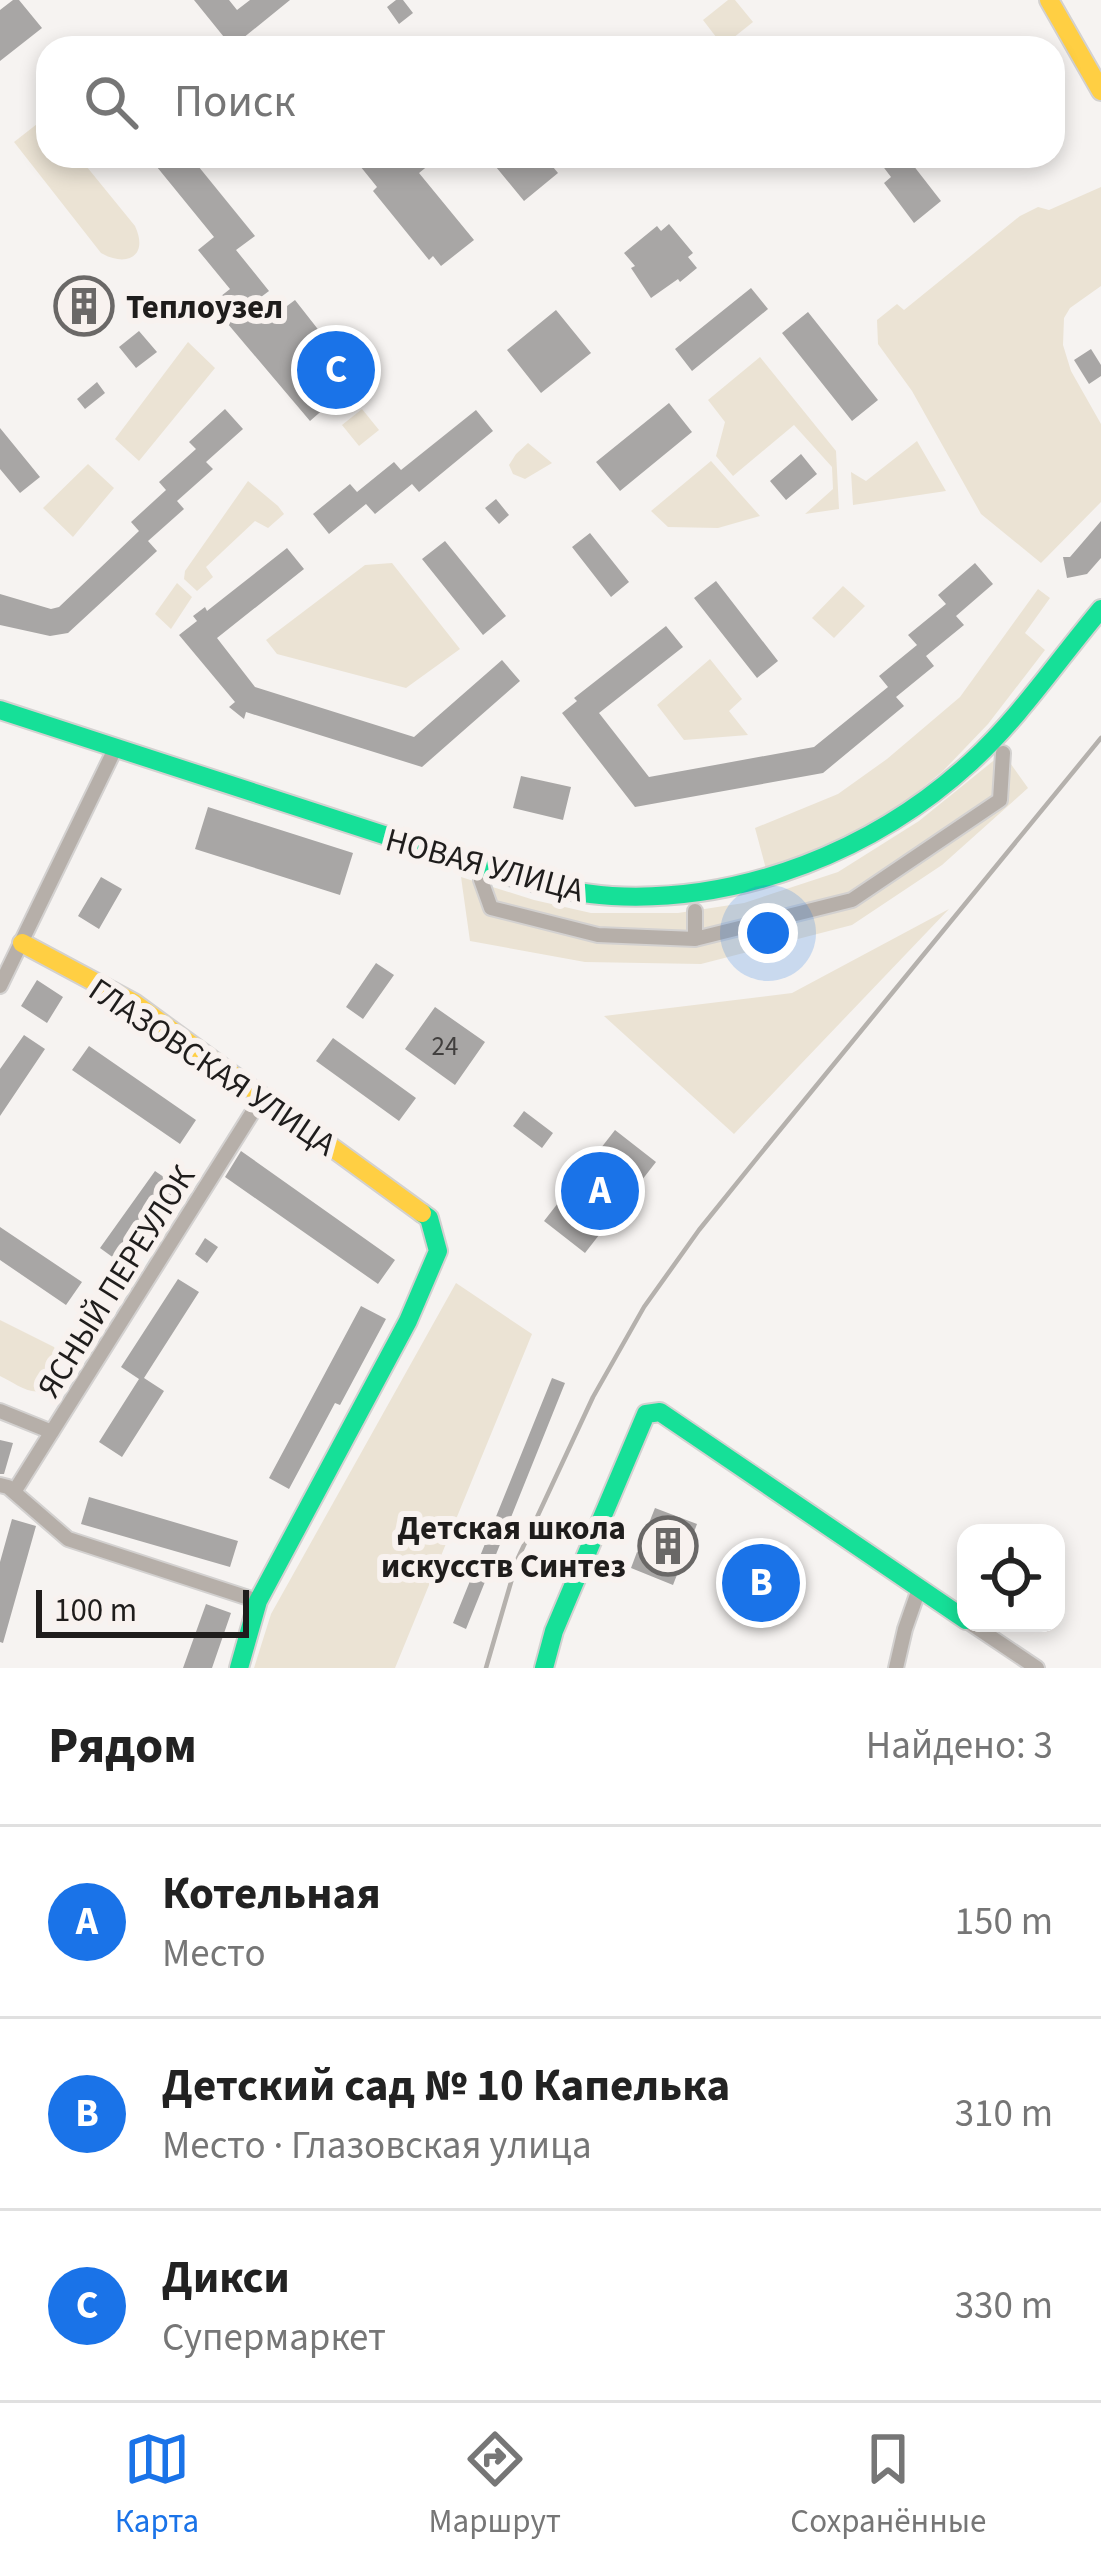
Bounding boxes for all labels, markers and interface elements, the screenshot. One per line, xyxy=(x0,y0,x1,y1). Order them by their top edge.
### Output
search box xyxy=(36,36,1065,168)
icon: search xyxy=(78,69,144,135)
text: Поиск xyxy=(174,70,296,134)
building icon: Теплоузел xyxy=(53,275,115,337)
place label: Теплоузел xyxy=(126,284,283,331)
pin: C xyxy=(297,325,375,415)
street label: НОВАЯ УЛИЦА xyxy=(380,816,589,914)
your location xyxy=(738,903,798,963)
street label: ГЛАЗОВСКАЯ УЛИЦА xyxy=(79,967,345,1168)
house number: 24 xyxy=(432,1027,458,1066)
pin: A xyxy=(561,1146,639,1236)
street label: ЯСНЫЙ ПЕРЕУЛОК xyxy=(26,1156,207,1407)
place label: Детская школа искусств Синтез xyxy=(381,1505,626,1590)
building icon: Детская школа искусств Синтез xyxy=(637,1515,699,1577)
map controls xyxy=(957,1524,1065,1632)
button: locate xyxy=(957,1524,1065,1632)
pin: B xyxy=(722,1538,800,1628)
scale bar xyxy=(36,1584,249,1637)
text: 100 m xyxy=(54,1587,137,1634)
text: Рядом xyxy=(48,1710,197,1782)
text: Найдено: 3 xyxy=(866,1718,1053,1774)
text: Котельная xyxy=(162,1862,381,1926)
text: A xyxy=(76,1894,98,1950)
text: 150 m xyxy=(955,1894,1053,1950)
text: Место xyxy=(162,1926,266,1982)
text: Детский сад № 10 Капелька xyxy=(162,2054,730,2118)
text: B xyxy=(75,2086,99,2142)
text: 310 m xyxy=(955,2086,1053,2142)
text: Место · Глазовская улица xyxy=(162,2118,592,2174)
text: Дикси xyxy=(162,2246,290,2310)
text: C xyxy=(76,2278,98,2334)
text: 330 m xyxy=(955,2278,1053,2334)
text: Супермаркет xyxy=(162,2310,386,2366)
tab: Карта xyxy=(115,2426,199,2545)
tab: Маршрут xyxy=(429,2426,561,2545)
tab: Сохранённые xyxy=(790,2426,986,2545)

